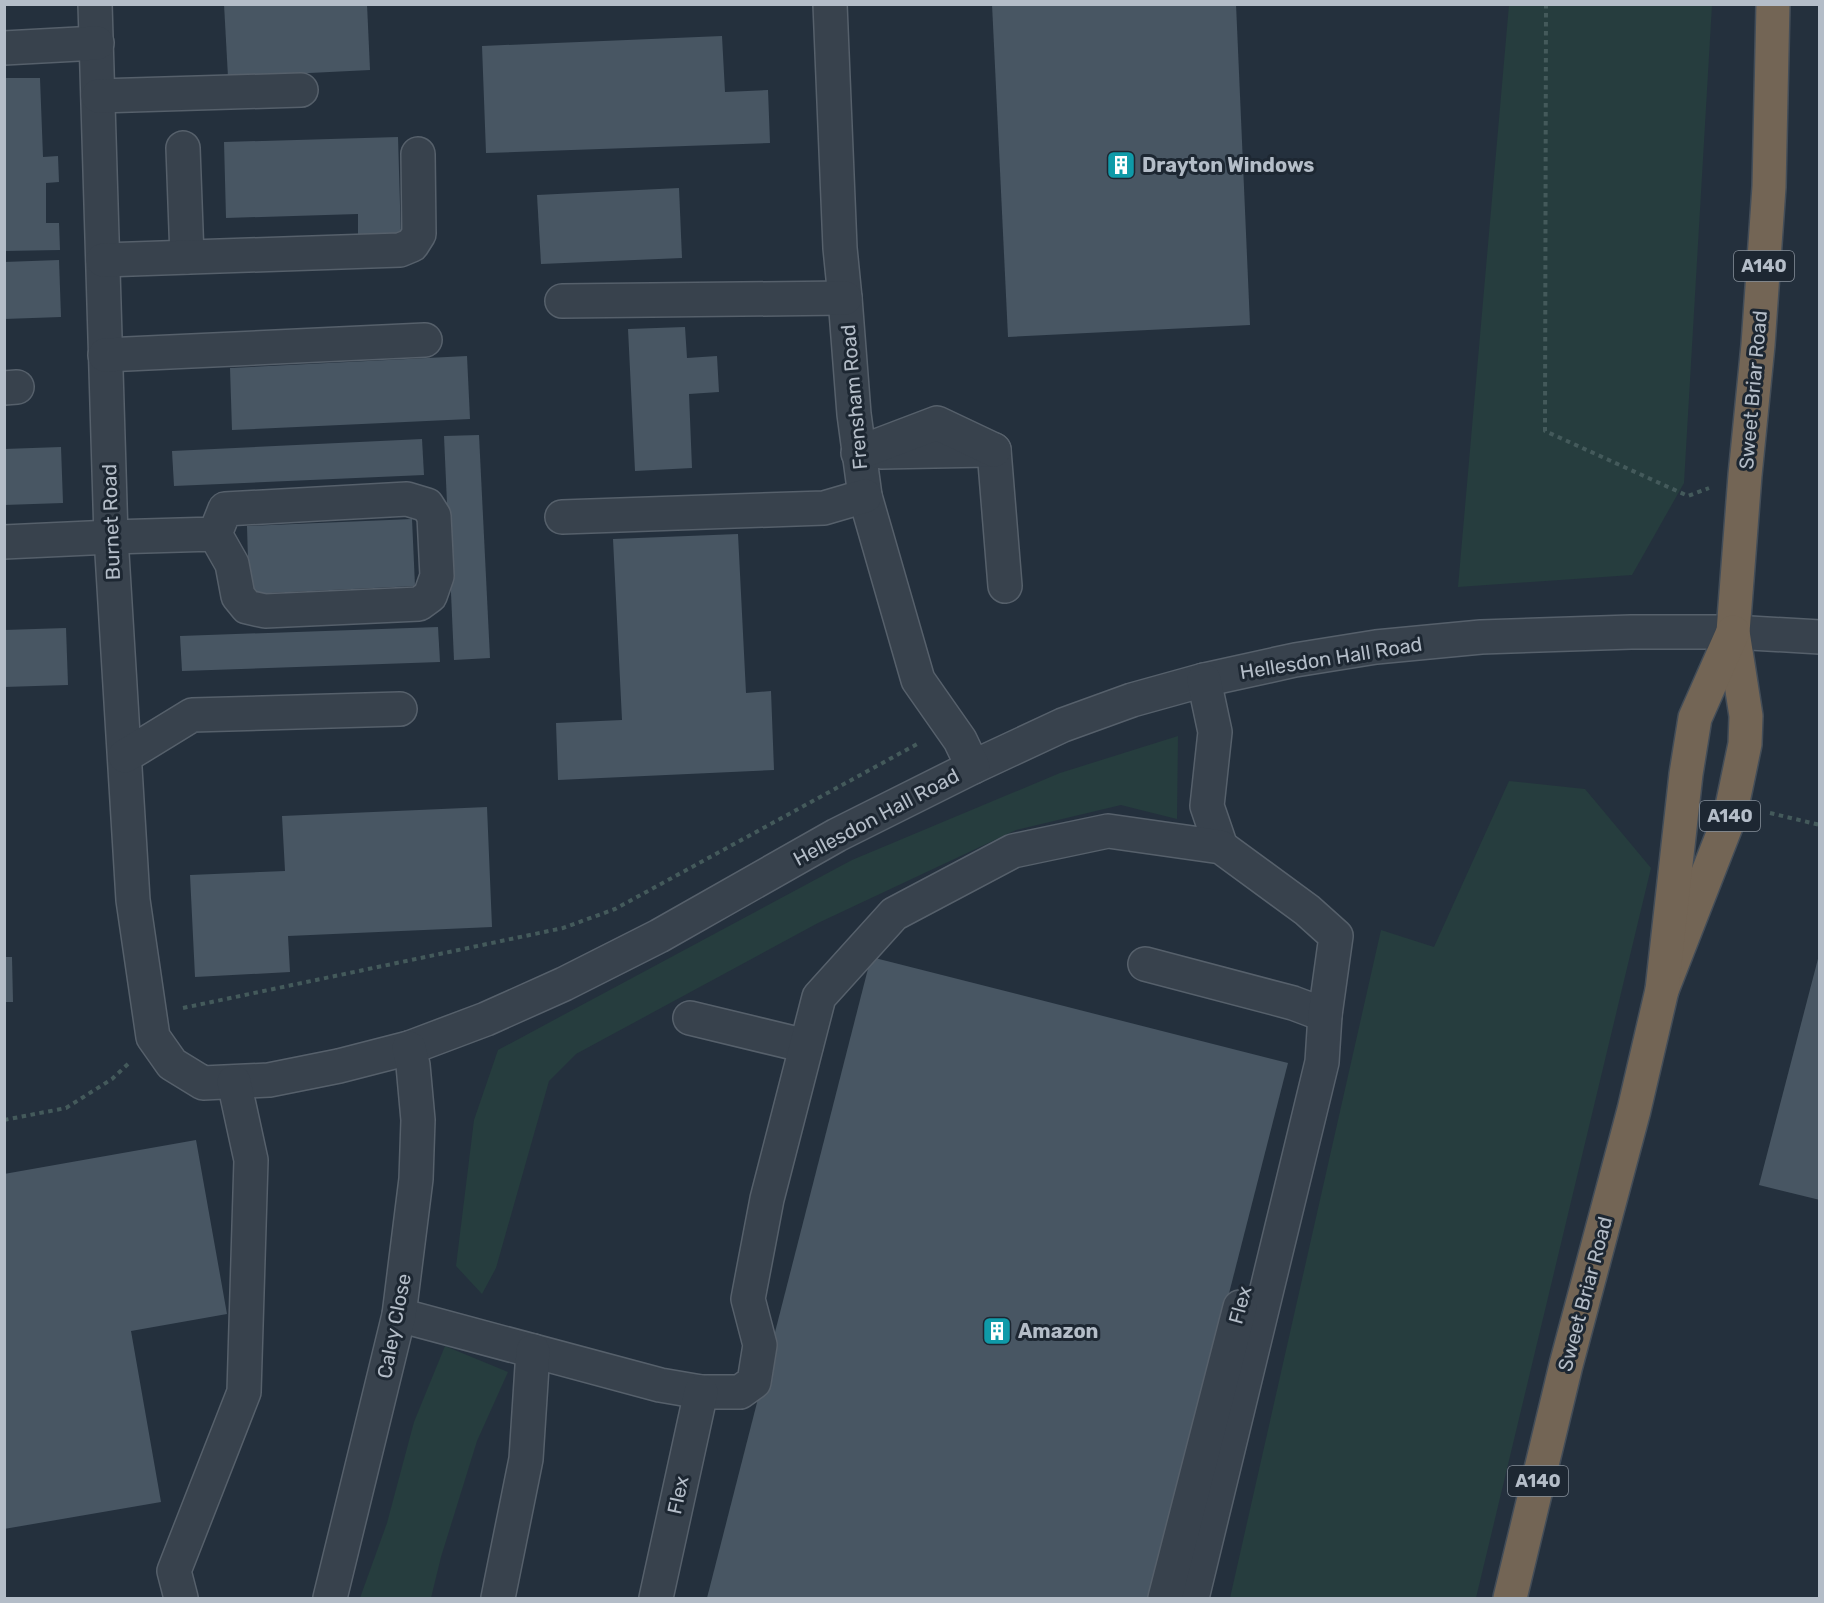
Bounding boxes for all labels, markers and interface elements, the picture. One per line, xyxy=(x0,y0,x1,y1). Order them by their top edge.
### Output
building icon: Drayton Windows xyxy=(1105,149,1137,181)
place label: Drayton Windows xyxy=(1142,153,1314,177)
road number: A140 xyxy=(1734,251,1794,281)
street label: Sweet Briar Road xyxy=(1734,309,1772,471)
street label: Frensham Road xyxy=(836,323,872,471)
street label: Burnet Road xyxy=(97,463,125,581)
street label: Hellesdon Hall Road xyxy=(1238,632,1424,684)
street label: Hellesdon Hall Road xyxy=(789,763,963,871)
road number: A140 xyxy=(1700,801,1760,831)
street label: Sweet Briar Road xyxy=(1553,1214,1617,1374)
street label: Caley Close xyxy=(372,1271,416,1381)
street label: Flex xyxy=(1223,1283,1257,1327)
building icon: Amazon xyxy=(981,1315,1013,1347)
place label: Amazon xyxy=(1018,1319,1098,1343)
road number: A140 xyxy=(1508,1466,1568,1496)
street label: Flex xyxy=(662,1474,694,1516)

